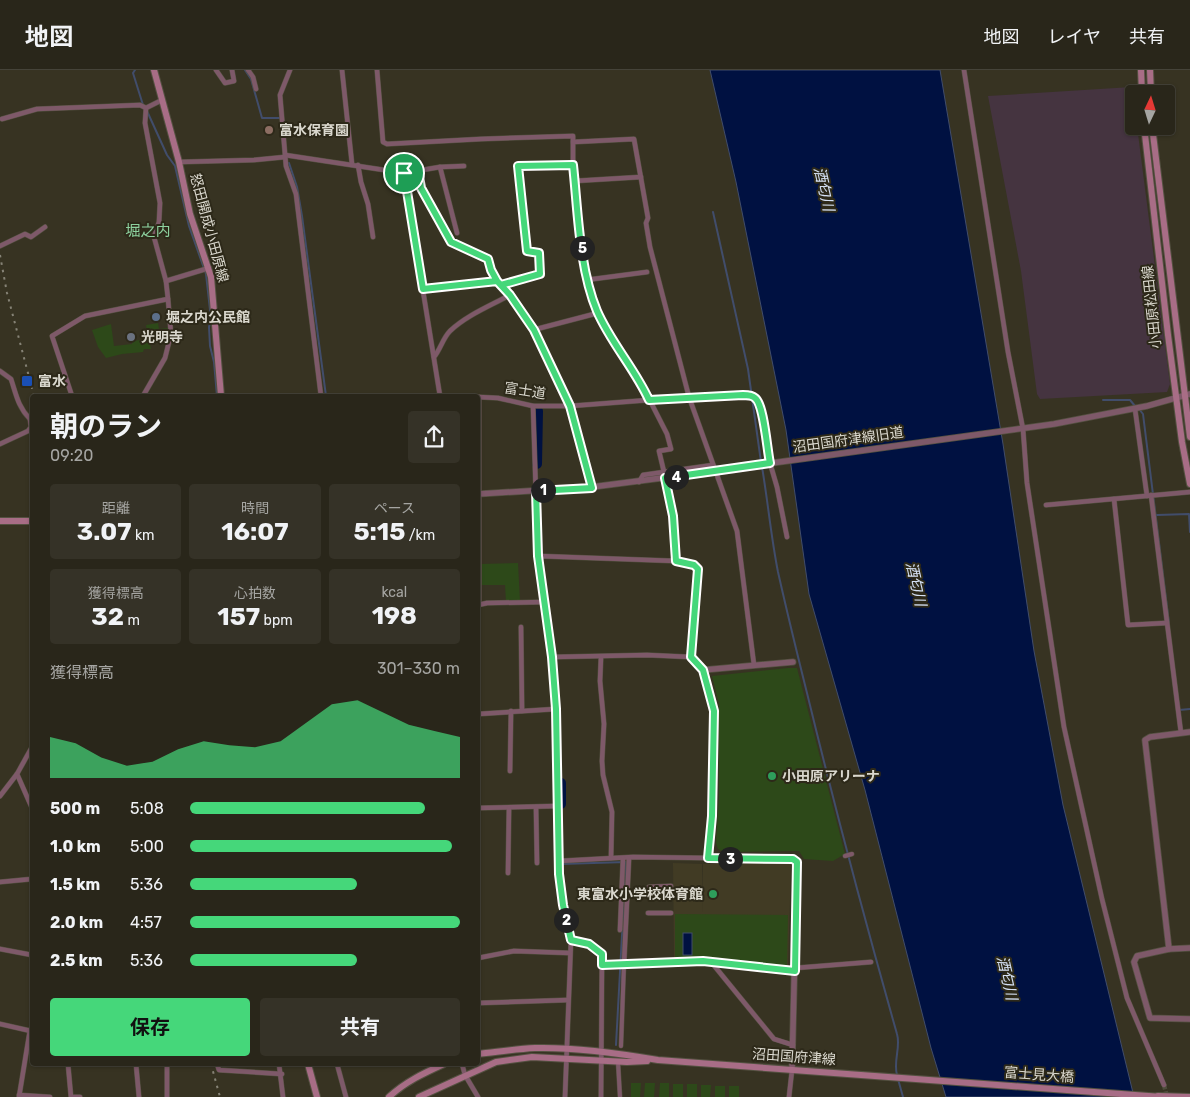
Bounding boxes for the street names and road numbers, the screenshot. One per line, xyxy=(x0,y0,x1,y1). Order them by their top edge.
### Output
street label: 怒田開成小田原線 xyxy=(186,172,232,284)
street label: 小田原松田線 xyxy=(1139,264,1165,350)
street label: 富士道 xyxy=(503,379,547,403)
street label: 沼田国府津線旧道 xyxy=(791,424,905,456)
street label: 沼田国府津線 xyxy=(752,1046,836,1068)
street label: 富士見大橋 xyxy=(1003,1064,1075,1086)

